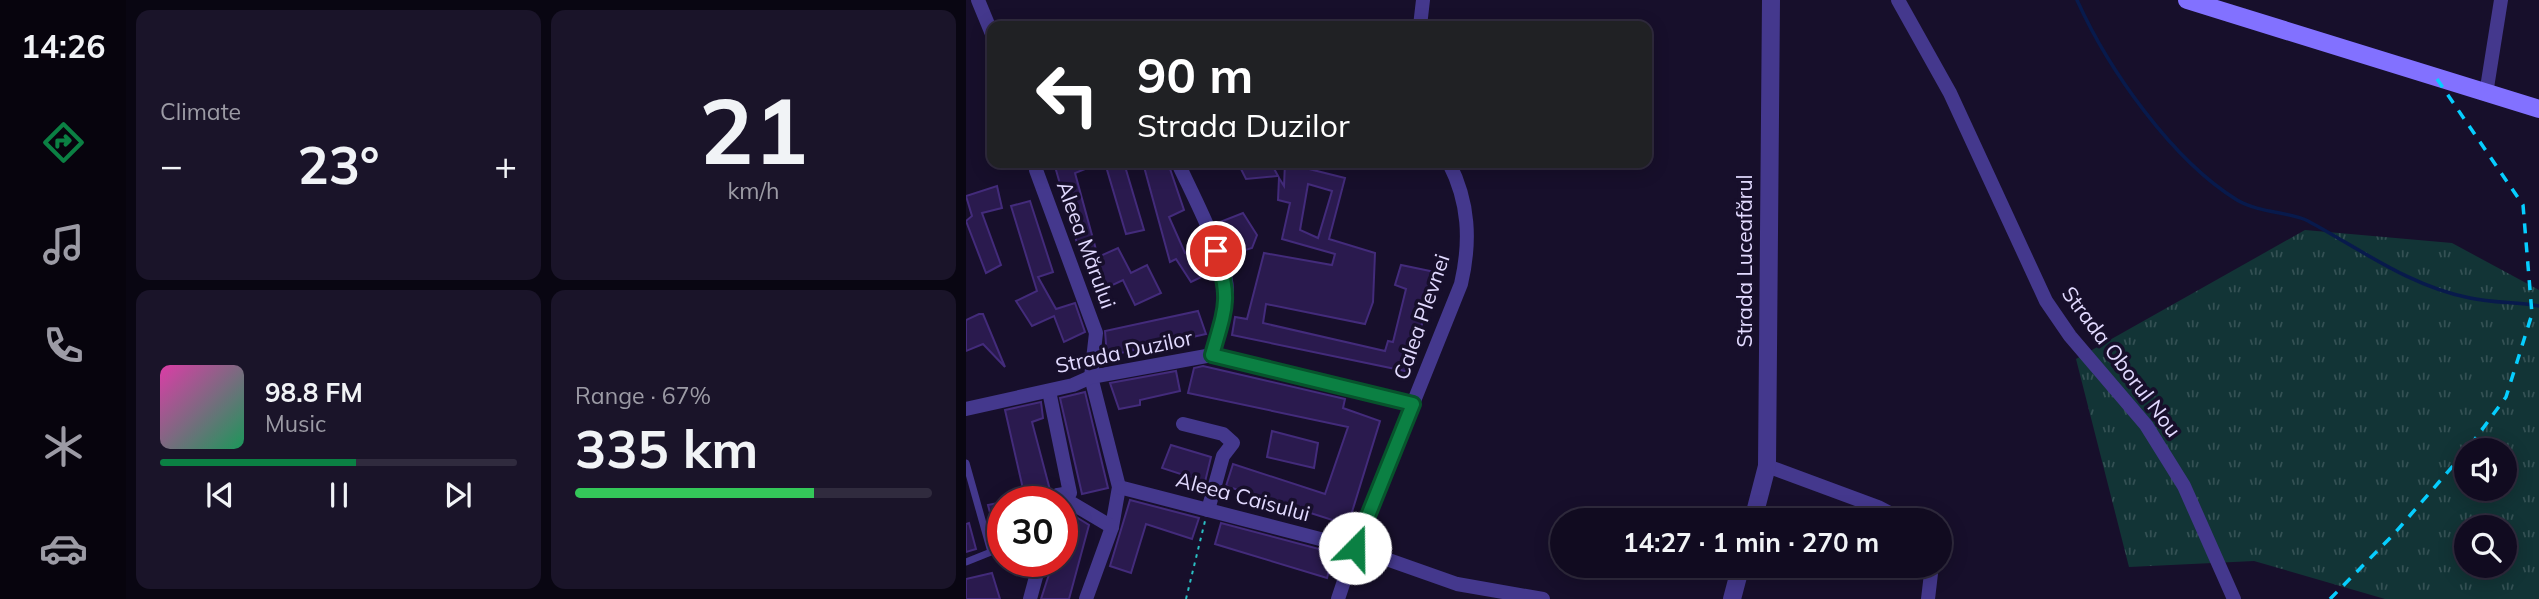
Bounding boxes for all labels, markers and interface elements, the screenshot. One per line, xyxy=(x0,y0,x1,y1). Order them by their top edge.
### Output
text: 14:26 xyxy=(21,26,105,66)
text: 90 m xyxy=(1137,44,1253,105)
icon: left xyxy=(1022,49,1113,140)
text: 21 xyxy=(699,73,808,187)
text: Climate xyxy=(160,97,241,126)
text: Strada Duzilor xyxy=(1137,105,1350,145)
icon: directions xyxy=(39,118,88,167)
text: 23° xyxy=(297,132,380,197)
text: − xyxy=(160,141,183,189)
text: + xyxy=(494,141,517,189)
street label: Strada Luceafărul xyxy=(1731,174,1757,348)
text: km/h xyxy=(727,176,780,205)
street label: Aleea Mărului xyxy=(1052,177,1122,312)
icon: music xyxy=(39,220,88,269)
pin xyxy=(1186,221,1246,281)
icon: arrive xyxy=(1197,232,1235,270)
street label: Calea Plevnei xyxy=(1387,251,1455,383)
street label: Strada Oborul Nou xyxy=(2057,281,2187,442)
icon: phone xyxy=(39,321,88,370)
street label: Strada Duzilor xyxy=(1053,324,1195,378)
text: 98.8 FM xyxy=(265,376,363,409)
text: Range · 67% xyxy=(575,381,711,410)
text: Music xyxy=(265,409,326,438)
text: 335 km xyxy=(575,416,758,481)
icon: climate xyxy=(39,422,88,471)
map controls xyxy=(2454,438,2517,578)
button: sound xyxy=(2454,438,2517,501)
street label: Aleea Caisului xyxy=(1173,466,1313,526)
icon: previous xyxy=(201,476,239,514)
icon: pause xyxy=(320,476,358,514)
icon: next xyxy=(439,476,477,514)
speed limit sign: 30 xyxy=(987,486,1078,577)
position arrow xyxy=(1318,511,1392,585)
button: search xyxy=(2454,515,2517,578)
icon: car xyxy=(39,524,88,573)
text: 14:27 · 1 min · 270 m xyxy=(1623,526,1879,559)

